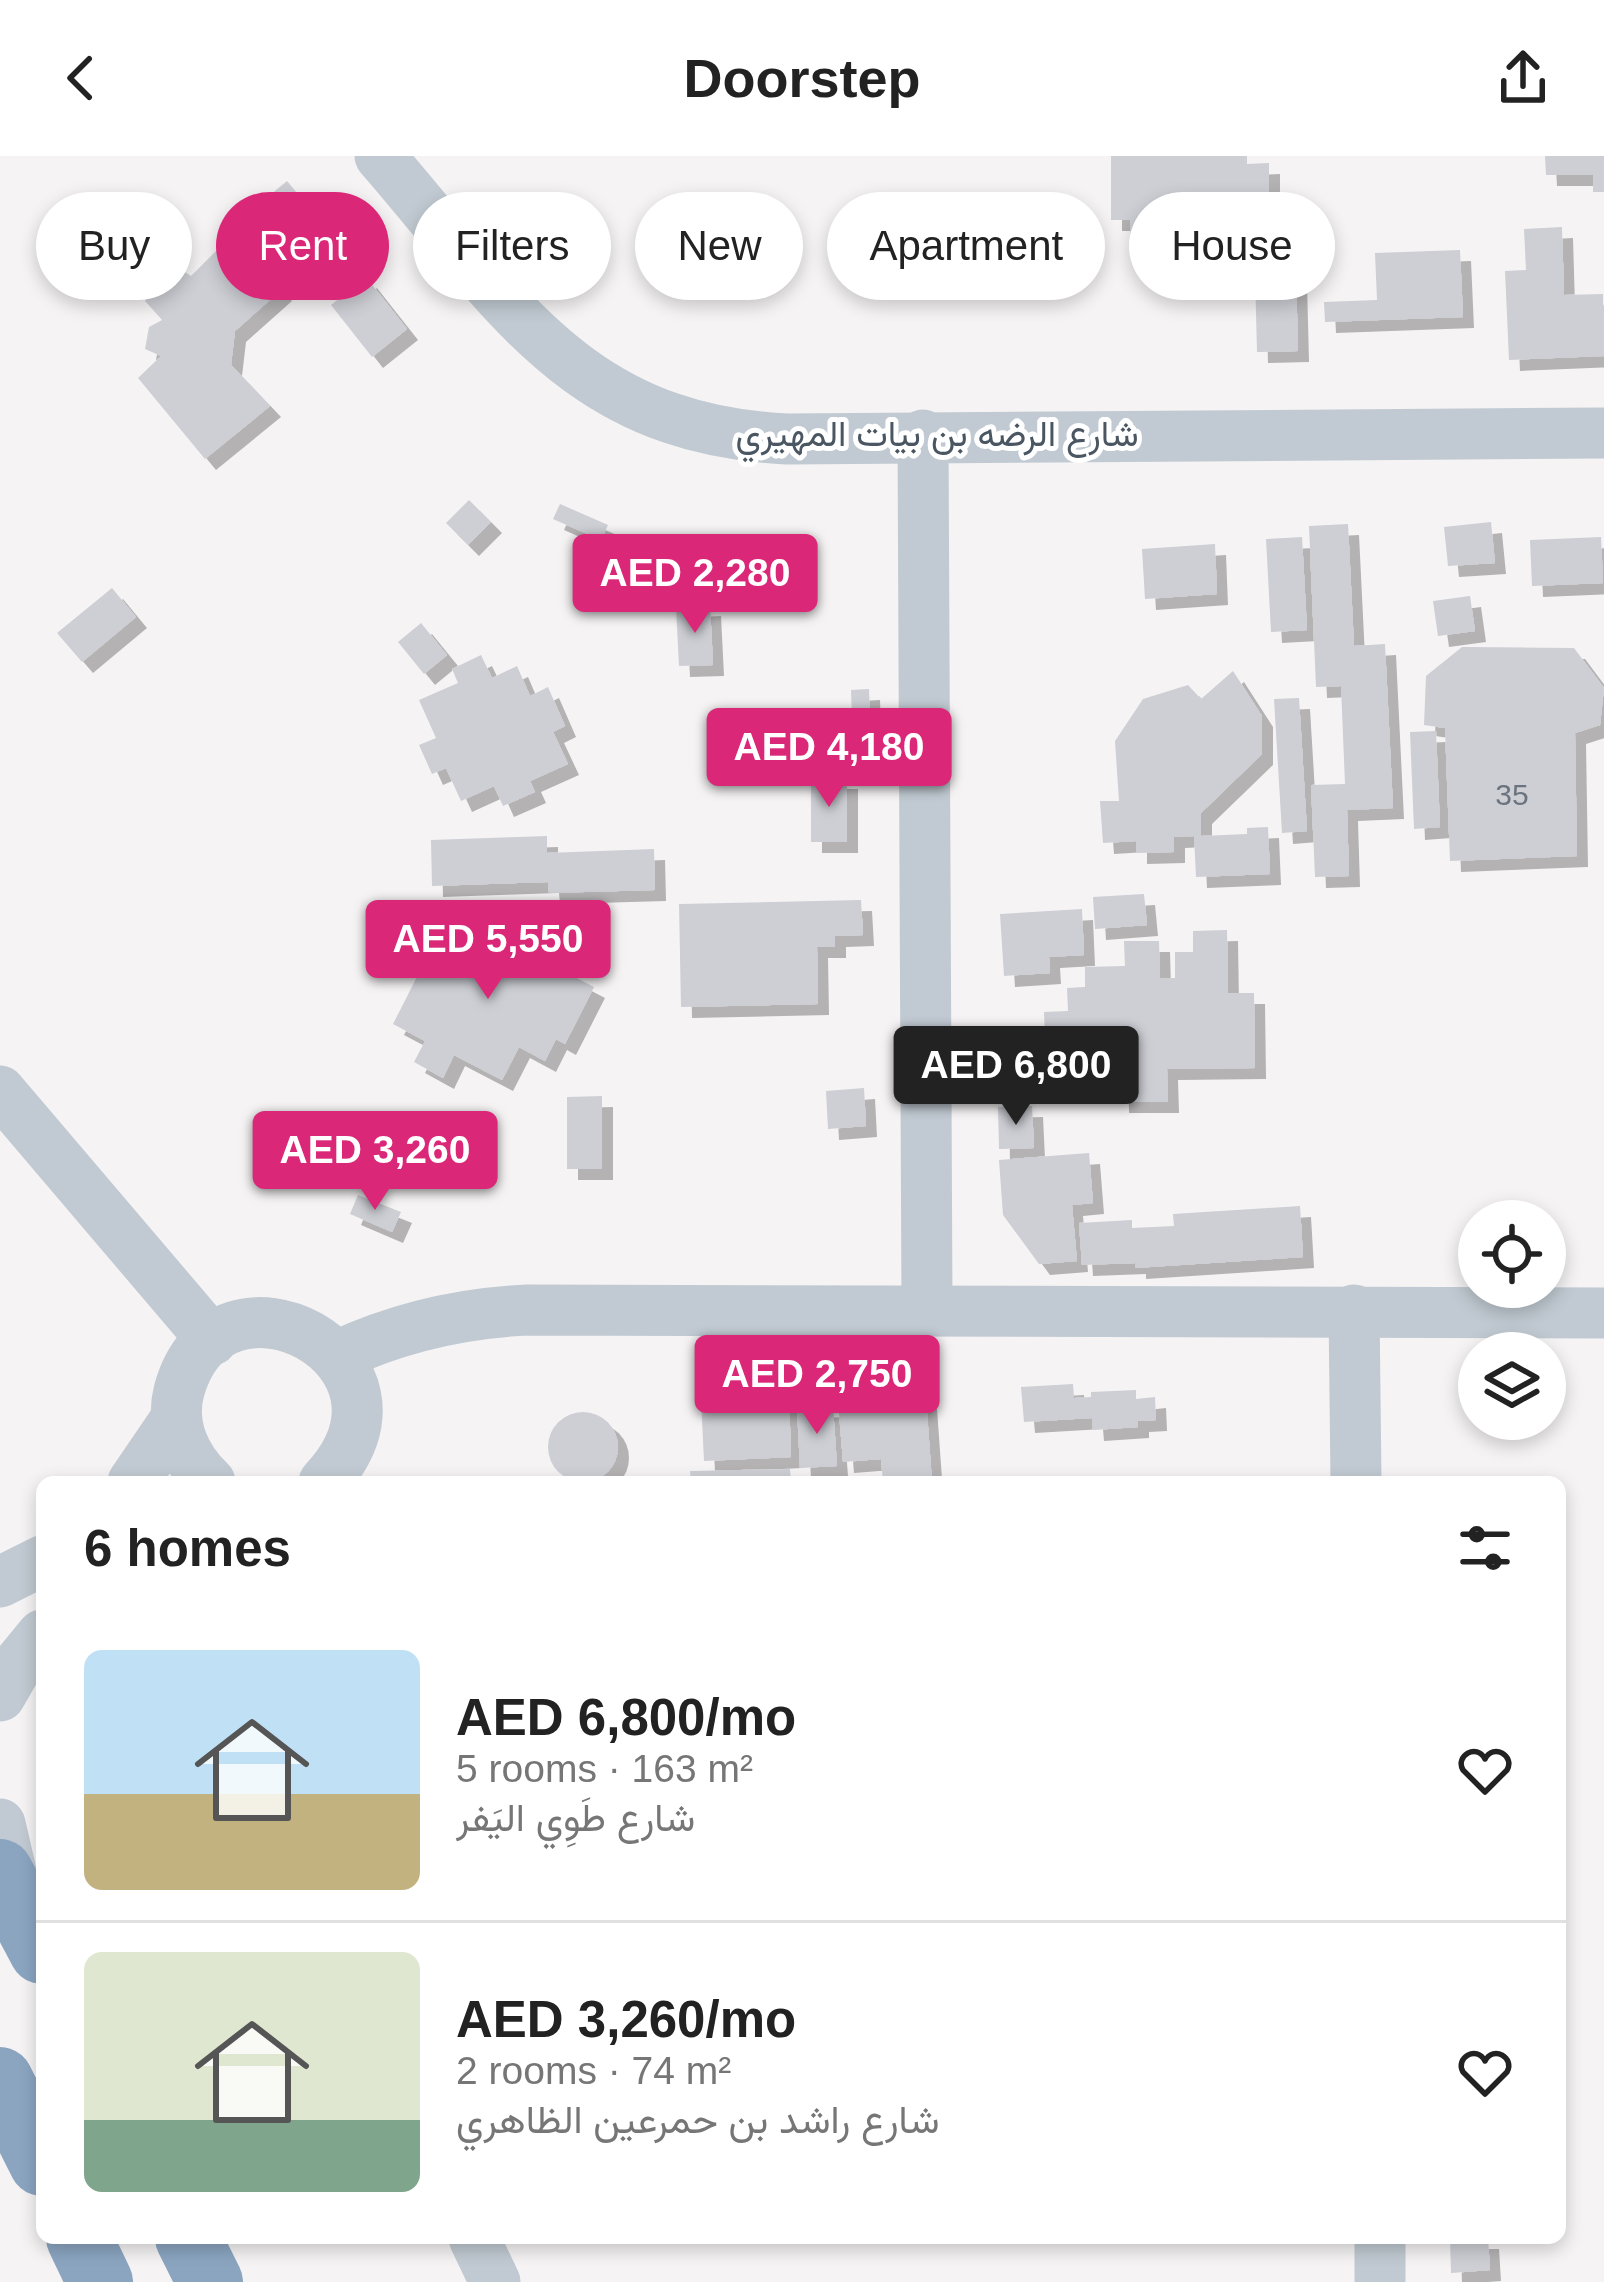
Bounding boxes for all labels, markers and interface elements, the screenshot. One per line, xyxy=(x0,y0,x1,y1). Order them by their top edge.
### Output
icon: back xyxy=(48,45,114,111)
icon: share xyxy=(1490,45,1556,111)
text: Doorstep xyxy=(683,48,921,108)
chip: Buy xyxy=(36,192,192,300)
chip: Rent xyxy=(216,192,389,300)
chip: Filters xyxy=(413,192,611,300)
chip: New xyxy=(635,192,803,300)
chip: Apartment xyxy=(827,192,1105,300)
chip: House xyxy=(1129,192,1335,300)
street label: شارع الرضه بن بيات المهيري xyxy=(735,413,1139,463)
pin: AED 2,280 xyxy=(558,534,832,636)
text: AED 2,280 xyxy=(600,551,790,594)
pin: AED 4,180 xyxy=(692,708,966,810)
text: AED 4,180 xyxy=(734,725,924,768)
house number: 35 xyxy=(1495,778,1529,811)
pin: AED 5,550 xyxy=(351,900,625,1002)
text: AED 5,550 xyxy=(393,917,583,960)
pin: AED 6,800 xyxy=(879,1026,1153,1128)
text: AED 6,800 xyxy=(921,1043,1111,1086)
pin: AED 3,260 xyxy=(238,1111,512,1213)
text: AED 3,260 xyxy=(280,1128,470,1171)
map controls xyxy=(1458,1200,1566,1440)
button: locate xyxy=(1458,1200,1566,1308)
button: layers xyxy=(1458,1332,1566,1440)
pin: AED 2,750 xyxy=(680,1335,954,1437)
text: AED 2,750 xyxy=(722,1352,912,1395)
icon: filters xyxy=(1452,1515,1518,1581)
text: 6 homes xyxy=(84,1520,291,1577)
text: AED 6,800/mo xyxy=(456,1689,796,1746)
icon: home xyxy=(180,1698,324,1842)
icon: heart xyxy=(1452,1737,1518,1803)
text: 5 rooms · 163 m² xyxy=(456,1747,753,1790)
text: شارع طَوِي اليَفر xyxy=(456,1796,695,1839)
text: AED 3,260/mo xyxy=(456,1991,796,2048)
icon: home xyxy=(180,2000,324,2144)
icon: heart xyxy=(1452,2039,1518,2105)
text: 2 rooms · 74 m² xyxy=(456,2049,731,2092)
text: شارع راشد بن حمرعين الظاهري xyxy=(456,2098,940,2141)

